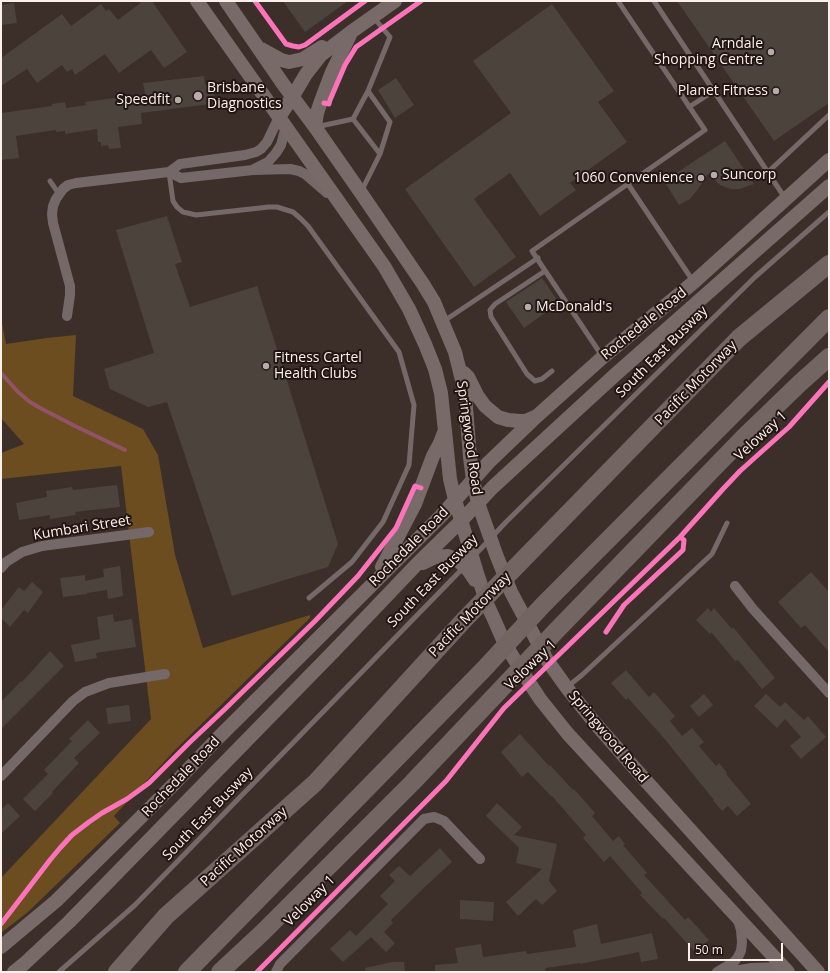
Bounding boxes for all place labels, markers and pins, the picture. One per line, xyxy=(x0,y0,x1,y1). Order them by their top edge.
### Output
place label: Arndale Shopping Centre xyxy=(654,36,763,68)
marker: Arndale Shopping Centre xyxy=(766,47,776,57)
place label: Brisbane Diagnostics xyxy=(207,80,282,112)
place label: Planet Fitness xyxy=(678,83,768,99)
marker: Planet Fitness xyxy=(771,86,781,96)
marker: Brisbane Diagnostics xyxy=(192,90,204,102)
place label: Speedfit xyxy=(116,92,170,108)
marker: Speedfit xyxy=(173,95,183,105)
place label: Suncorp xyxy=(722,167,776,183)
place label: 1060 Convenience xyxy=(574,170,693,186)
marker: Suncorp xyxy=(709,170,719,180)
marker: 1060 Convenience xyxy=(696,173,706,183)
place label: McDonald's xyxy=(536,299,612,315)
marker: McDonald's xyxy=(523,302,533,312)
place label: Fitness Cartel Health Clubs xyxy=(274,350,362,382)
marker: Fitness Cartel Health Clubs xyxy=(261,361,271,371)

